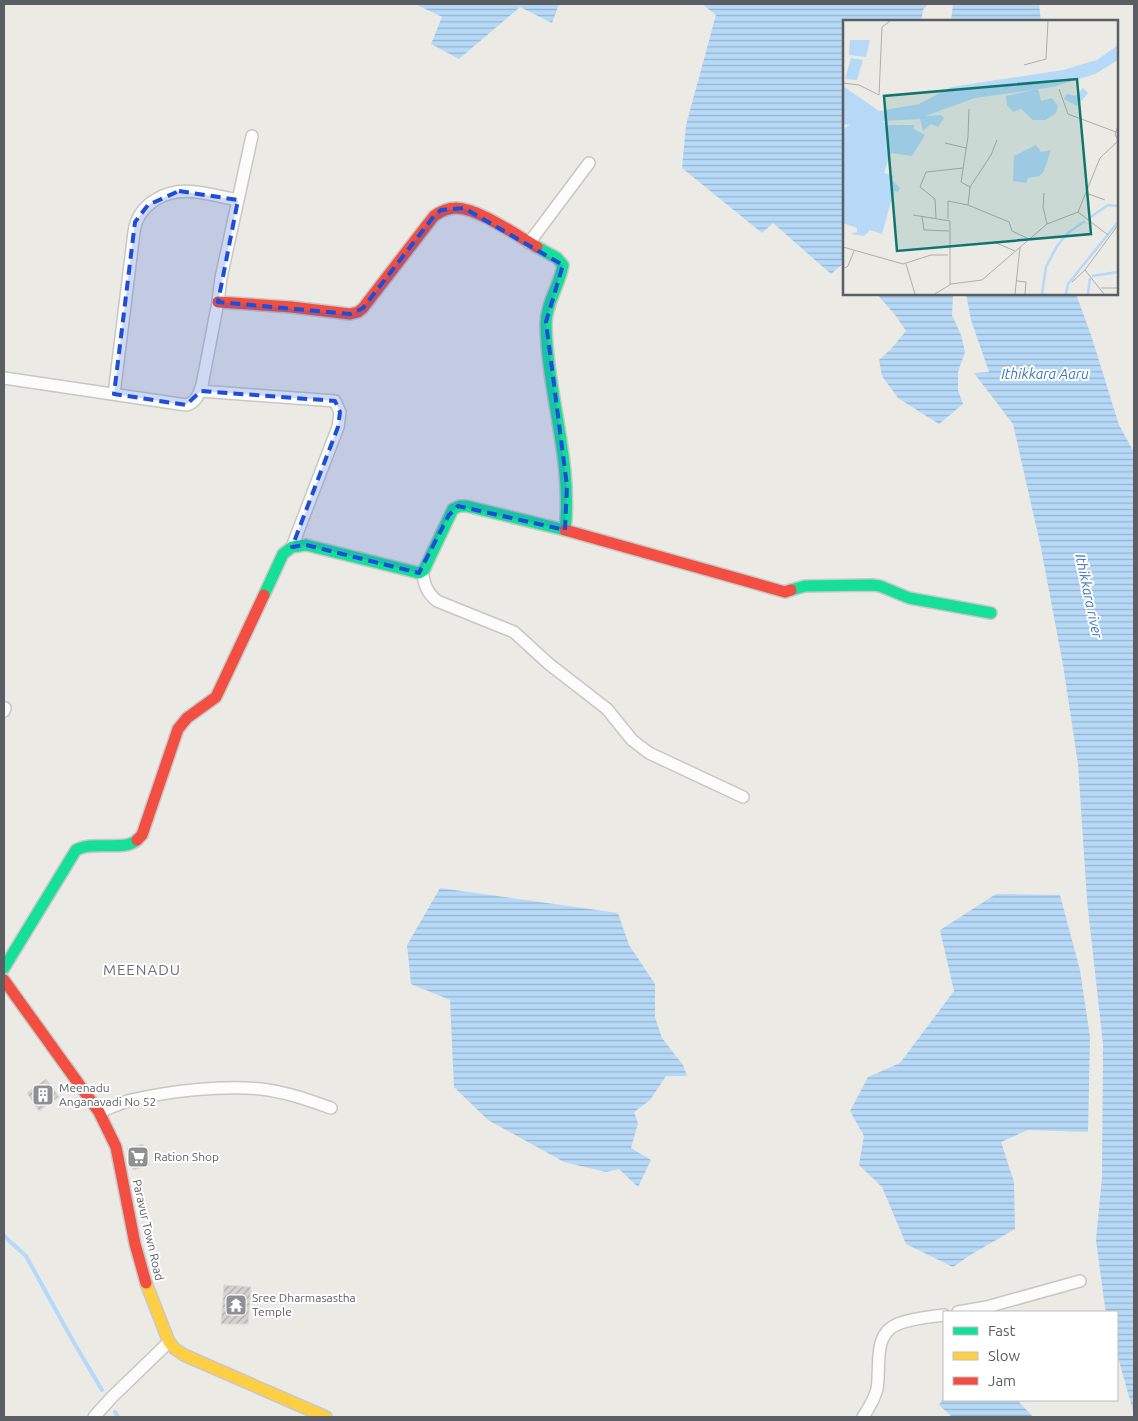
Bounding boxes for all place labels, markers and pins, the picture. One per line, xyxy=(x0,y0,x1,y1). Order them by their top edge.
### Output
place label: Meenadu Anganavadi No 52 xyxy=(59,1081,156,1108)
building icon: Meenadu Anganavadi No 52 xyxy=(31,1083,55,1107)
supermarket icon: Ration Shop xyxy=(126,1145,150,1169)
place label: Ration Shop xyxy=(154,1150,219,1163)
place label: Sree Dharmasastha Temple xyxy=(252,1291,356,1318)
temple icon: Sree Dharmasastha Temple xyxy=(224,1293,248,1317)

